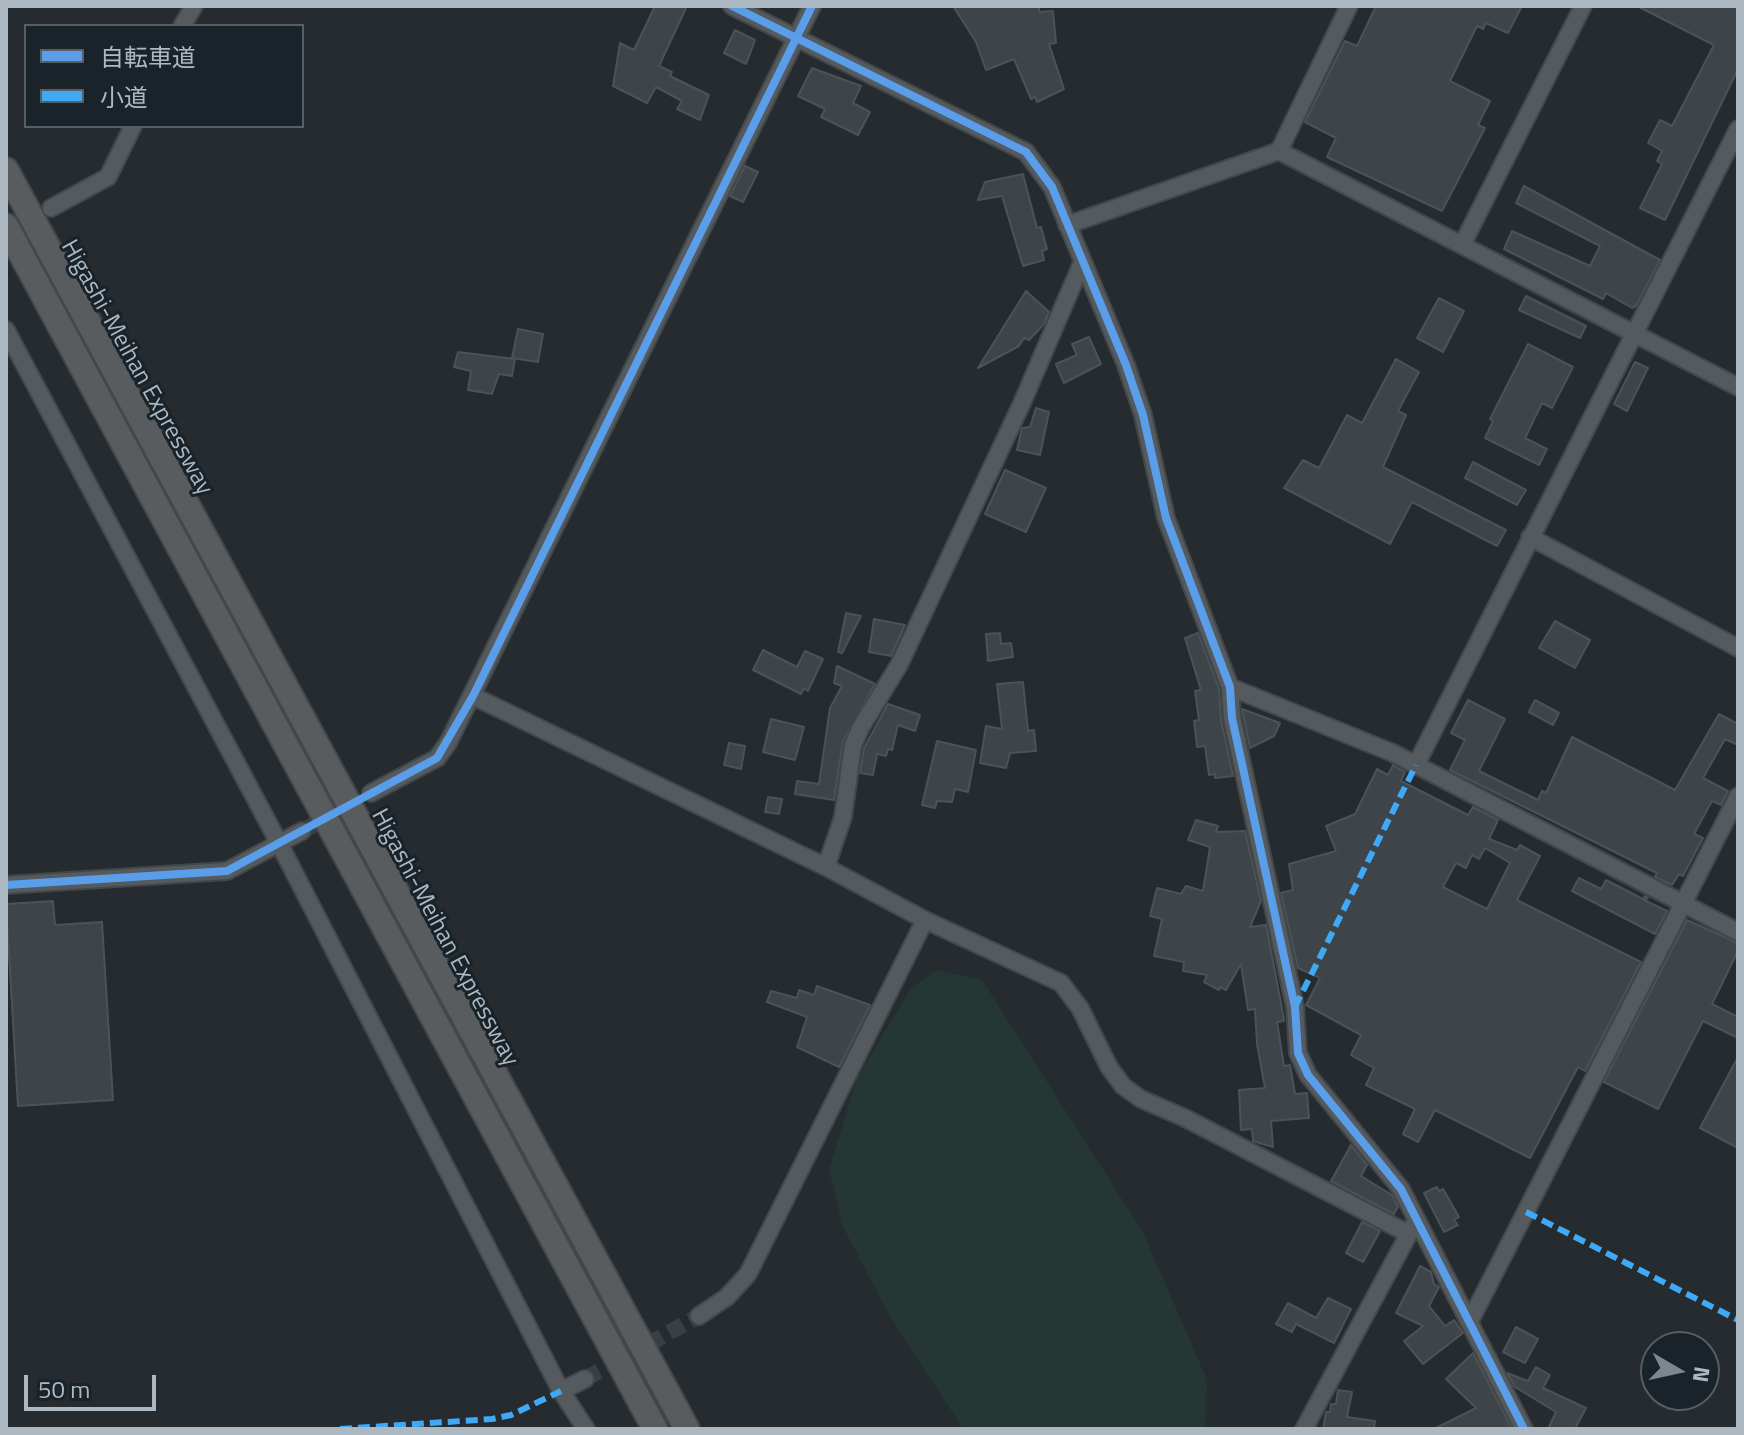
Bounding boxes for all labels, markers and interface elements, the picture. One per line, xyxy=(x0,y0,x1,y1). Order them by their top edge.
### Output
legend xyxy=(24,24,304,128)
text: 自転車道 xyxy=(100,39,196,75)
text: 小道 xyxy=(100,79,148,115)
street label: Higashi-Meihan Expressway xyxy=(54,236,218,500)
street label: Higashi-Meihan Expressway xyxy=(364,805,524,1071)
north arrow xyxy=(1640,1331,1720,1411)
scale bar xyxy=(28,1359,160,1409)
text: N xyxy=(1684,1364,1720,1385)
text: 50 m xyxy=(38,1371,90,1407)

